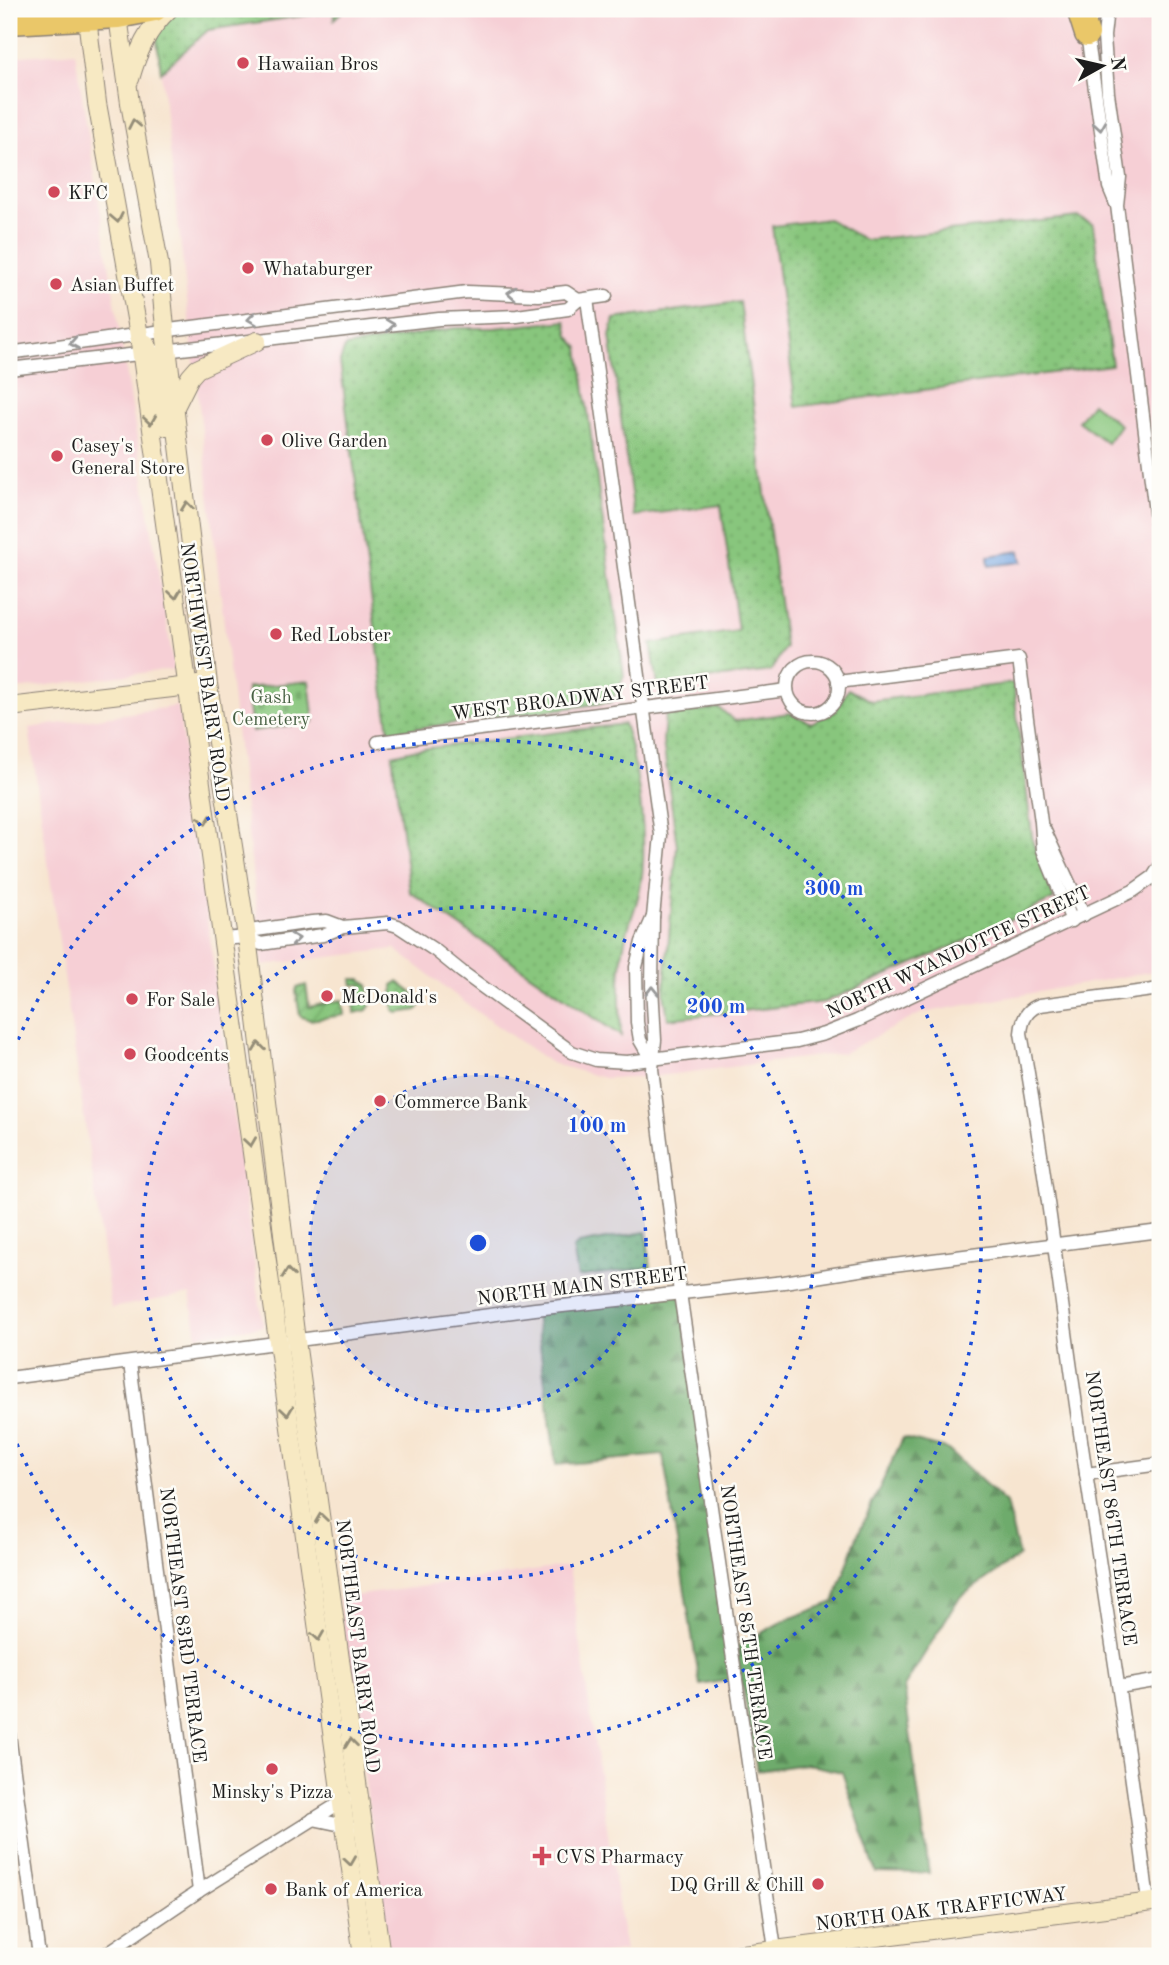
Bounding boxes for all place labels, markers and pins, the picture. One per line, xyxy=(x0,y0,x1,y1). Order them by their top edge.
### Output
marker: Hawaiian Bros xyxy=(235,55,251,71)
place label: Hawaiian Bros xyxy=(257,56,378,75)
marker: KFC xyxy=(46,184,62,200)
place label: KFC xyxy=(68,185,108,204)
marker: Whataburger xyxy=(240,260,256,276)
place label: Whataburger xyxy=(262,261,373,280)
marker: Asian Buffet xyxy=(48,276,64,292)
place label: Asian Buffet xyxy=(70,277,174,296)
marker: Olive Garden xyxy=(259,432,275,448)
place label: Olive Garden xyxy=(281,433,388,452)
place label: Casey's General Store xyxy=(71,438,184,479)
marker: Casey's General Store xyxy=(49,448,65,464)
marker: Red Lobster xyxy=(268,626,284,642)
place label: Red Lobster xyxy=(290,627,391,646)
marker: McDonald's xyxy=(319,988,335,1004)
place label: McDonald's xyxy=(341,989,437,1008)
marker: For Sale xyxy=(124,991,140,1007)
place label: For Sale xyxy=(146,992,215,1011)
marker: Goodcents xyxy=(122,1046,138,1062)
place label: Goodcents xyxy=(144,1047,229,1066)
marker: Commerce Bank xyxy=(372,1093,388,1109)
place label: Commerce Bank xyxy=(394,1094,528,1113)
centre of rings xyxy=(466,1231,490,1255)
marker: Minsky's Pizza xyxy=(264,1761,280,1777)
place label: Minsky's Pizza xyxy=(211,1784,334,1803)
marker: CVS Pharmacy xyxy=(534,1848,550,1864)
place label: CVS Pharmacy xyxy=(556,1849,684,1868)
marker: DQ Grill & Chill xyxy=(810,1876,826,1892)
place label: DQ Grill & Chill xyxy=(670,1877,804,1896)
marker: Bank of America xyxy=(263,1881,279,1897)
place label: Bank of America xyxy=(285,1882,424,1901)

